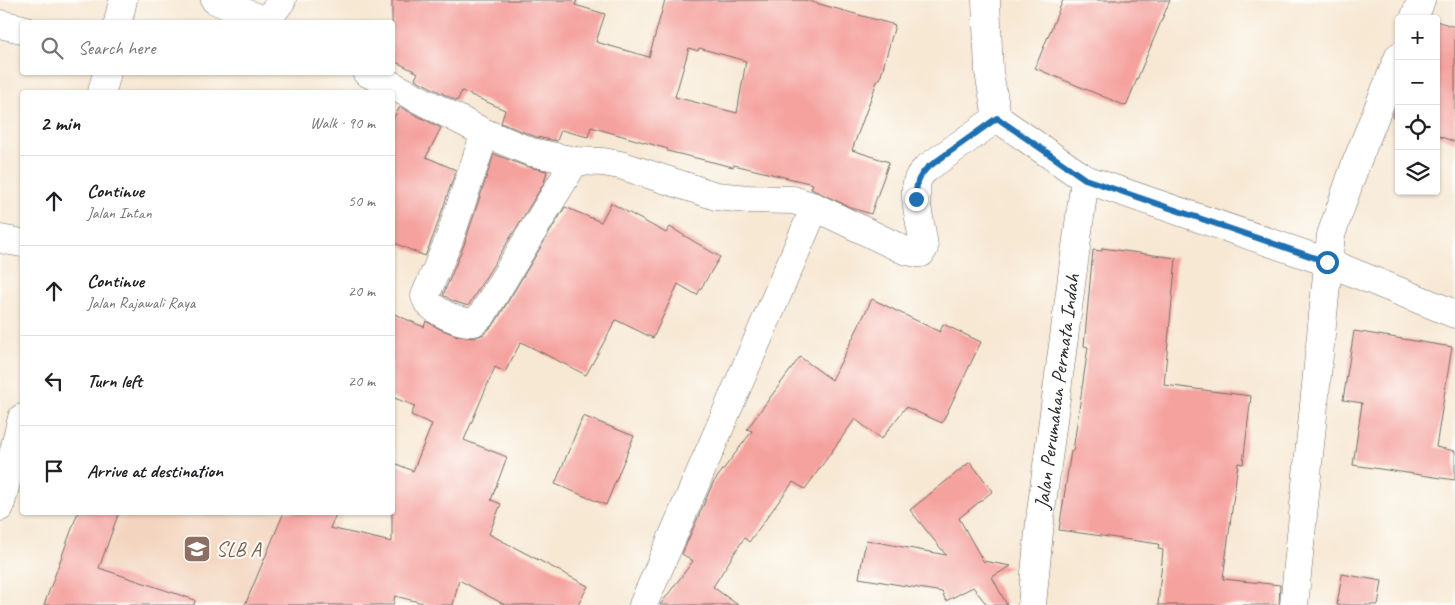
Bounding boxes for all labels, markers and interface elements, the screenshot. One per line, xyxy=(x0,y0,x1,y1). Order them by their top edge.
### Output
map controls xyxy=(1395,15,1440,195)
button: + xyxy=(1395,15,1440,60)
search box xyxy=(20,20,395,75)
icon: search xyxy=(38,34,66,62)
text: Search here xyxy=(78,36,155,60)
button: − xyxy=(1395,60,1440,105)
button: locate xyxy=(1395,105,1440,150)
text: 2 min xyxy=(40,110,80,136)
text: Walk · 90 m xyxy=(310,113,375,133)
button: layers xyxy=(1395,150,1440,195)
text: Continue xyxy=(87,179,144,203)
icon: ahead xyxy=(40,187,68,215)
route end xyxy=(905,188,928,211)
text: 50 m xyxy=(348,191,375,211)
text: Jalan Intan xyxy=(87,203,152,223)
route start xyxy=(1316,251,1339,274)
text: Continue xyxy=(87,269,144,293)
street label: Jalan Perumahan Permata Indah xyxy=(1028,272,1085,512)
icon: ahead xyxy=(40,277,68,305)
text: 20 m xyxy=(348,281,375,301)
text: Jalan Rajawali Raya xyxy=(87,293,195,313)
icon: left xyxy=(40,367,68,395)
text: Turn left xyxy=(87,369,142,393)
text: 20 m xyxy=(348,371,375,391)
icon: arrive xyxy=(40,457,68,485)
text: Arrive at destination xyxy=(87,459,223,483)
school or university icon: SLB A xyxy=(182,534,212,564)
place label: SLB A xyxy=(216,536,262,562)

